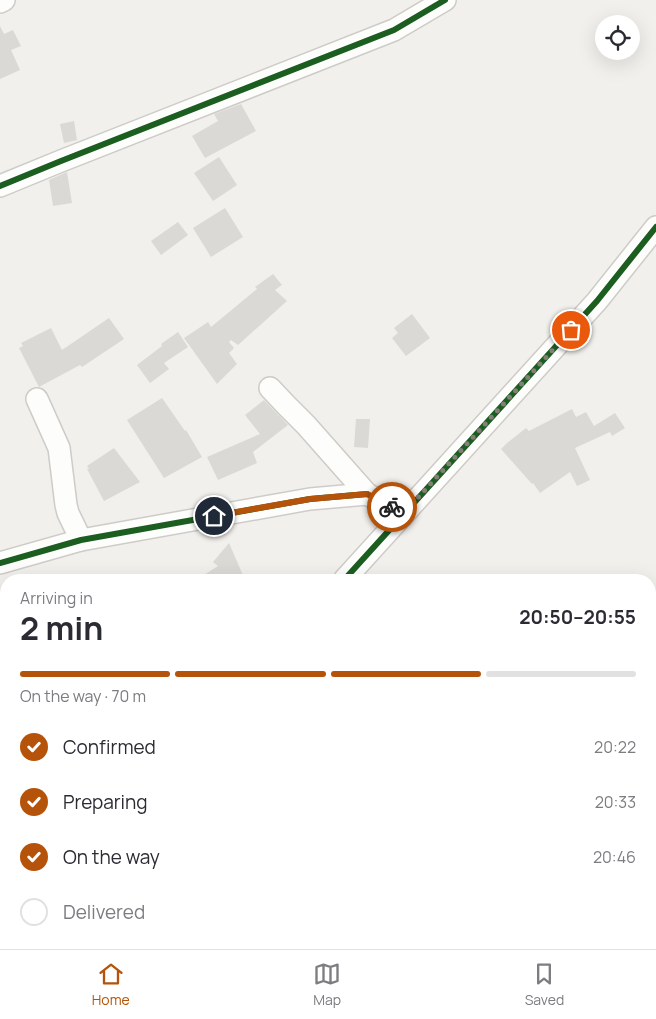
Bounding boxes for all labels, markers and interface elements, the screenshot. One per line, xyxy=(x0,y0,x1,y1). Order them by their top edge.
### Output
map controls xyxy=(595,15,640,60)
button: locate xyxy=(595,15,640,60)
pin xyxy=(550,309,592,351)
icon: bag xyxy=(557,316,585,344)
courier xyxy=(367,482,417,532)
icon: bike xyxy=(378,493,406,521)
pin xyxy=(193,495,235,537)
icon: home xyxy=(200,502,228,530)
text: Arriving in xyxy=(20,587,93,609)
text: 20:50–20:55 xyxy=(519,604,636,630)
text: 2 min xyxy=(20,606,103,650)
text: On the way · 70 m xyxy=(20,685,146,707)
icon: check xyxy=(20,733,48,761)
text: Confirmed xyxy=(63,734,156,760)
text: 20:22 xyxy=(594,736,636,758)
icon: check xyxy=(20,788,48,816)
text: Preparing xyxy=(63,789,148,815)
text: 20:33 xyxy=(595,791,636,813)
icon: check xyxy=(20,843,48,871)
text: On the way xyxy=(63,844,160,870)
text: 20:46 xyxy=(593,846,636,868)
text: Delivered xyxy=(63,899,145,925)
tab: Home xyxy=(92,960,130,1009)
tab: Map xyxy=(313,960,341,1009)
tab: Saved xyxy=(525,960,564,1009)

